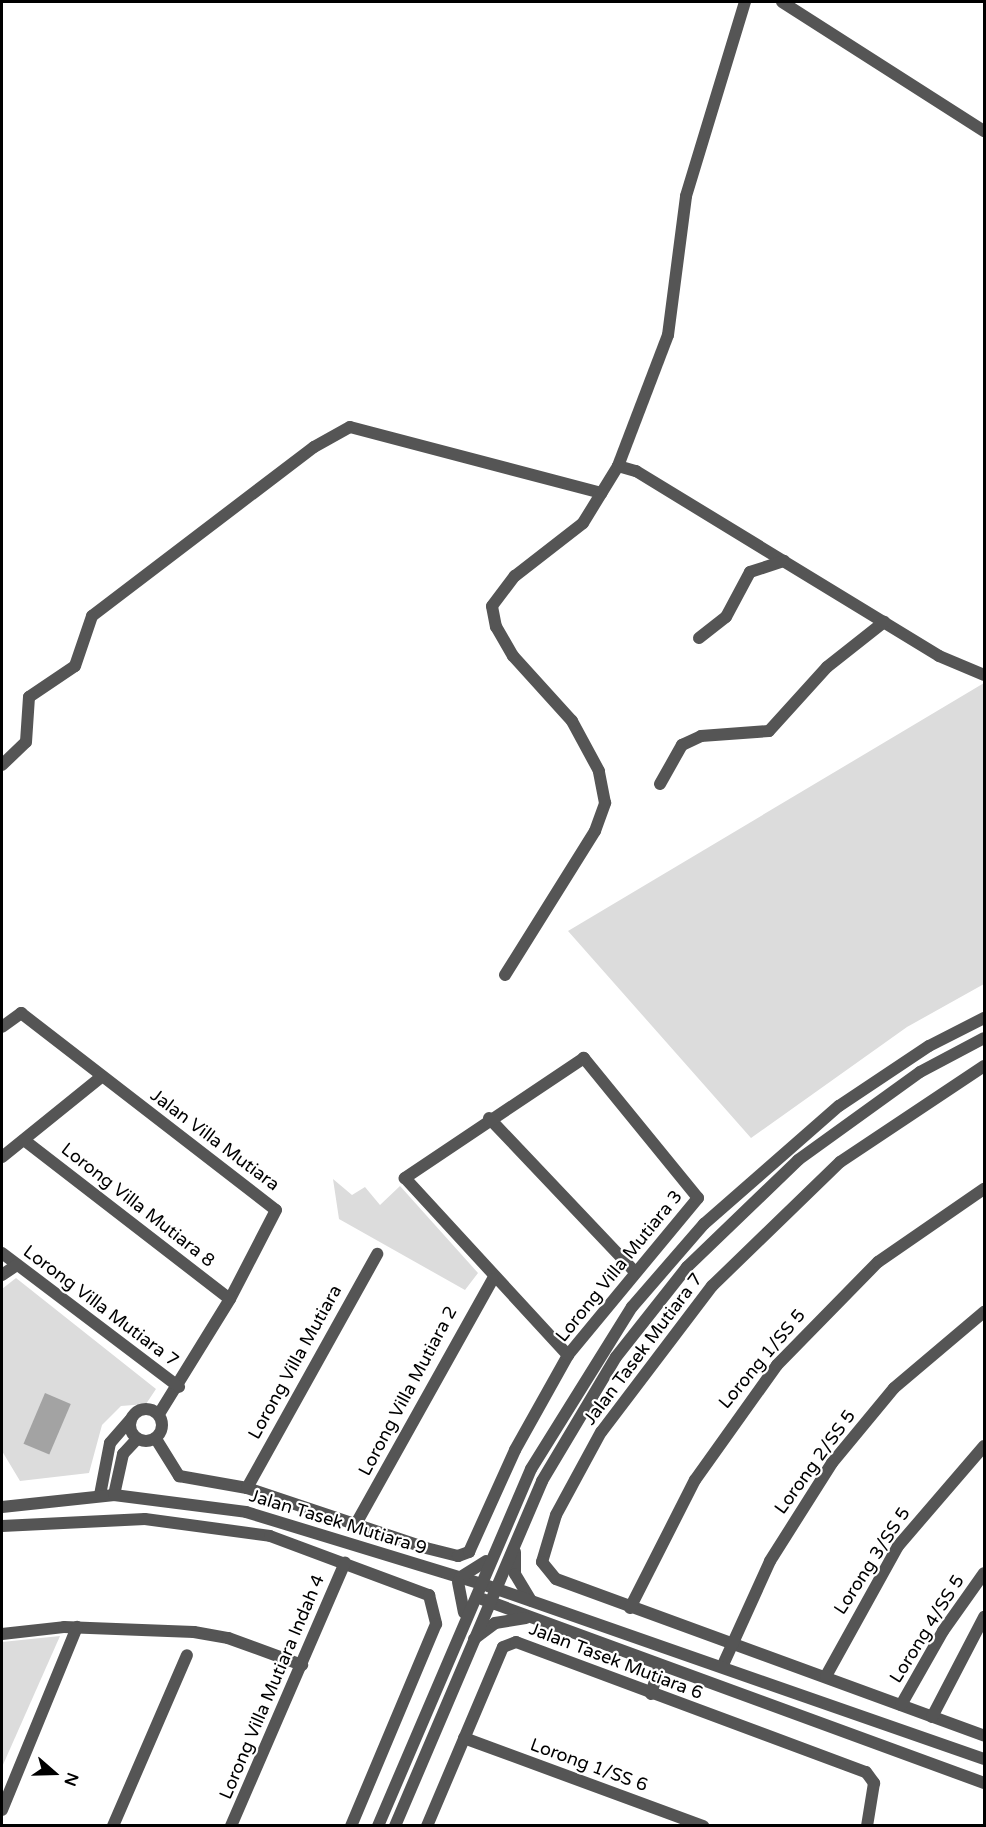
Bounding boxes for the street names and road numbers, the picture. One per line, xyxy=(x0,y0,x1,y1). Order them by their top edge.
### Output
street label: Jalan Villa Mutiara xyxy=(146,1084,284,1196)
street label: Lorong Villa Mutiara 8 xyxy=(57,1138,219,1272)
street label: Lorong Villa Mutiara 3 xyxy=(551,1186,687,1346)
street label: Lorong Villa Mutiara 7 xyxy=(19,1240,183,1372)
street label: Jalan Tasek Mutiara 7 xyxy=(579,1269,707,1429)
street label: Lorong Villa Mutiara xyxy=(244,1281,346,1443)
street label: Lorong Villa Mutiara 2 xyxy=(354,1302,462,1480)
street label: Lorong 1/SS 5 xyxy=(714,1305,810,1413)
street label: Lorong 2/SS 5 xyxy=(770,1406,860,1518)
street label: Jalan Tasek Mutiara 9 xyxy=(247,1485,429,1559)
street label: Lorong 3/SS 5 xyxy=(829,1503,915,1619)
street label: Lorong Villa Mutiara Indah 4 xyxy=(215,1571,329,1803)
street label: Lorong 4/SS 5 xyxy=(885,1571,969,1687)
street label: Jalan Tasek Mutiara 6 xyxy=(526,1618,706,1704)
street label: Lorong 1/SS 6 xyxy=(527,1734,651,1796)

